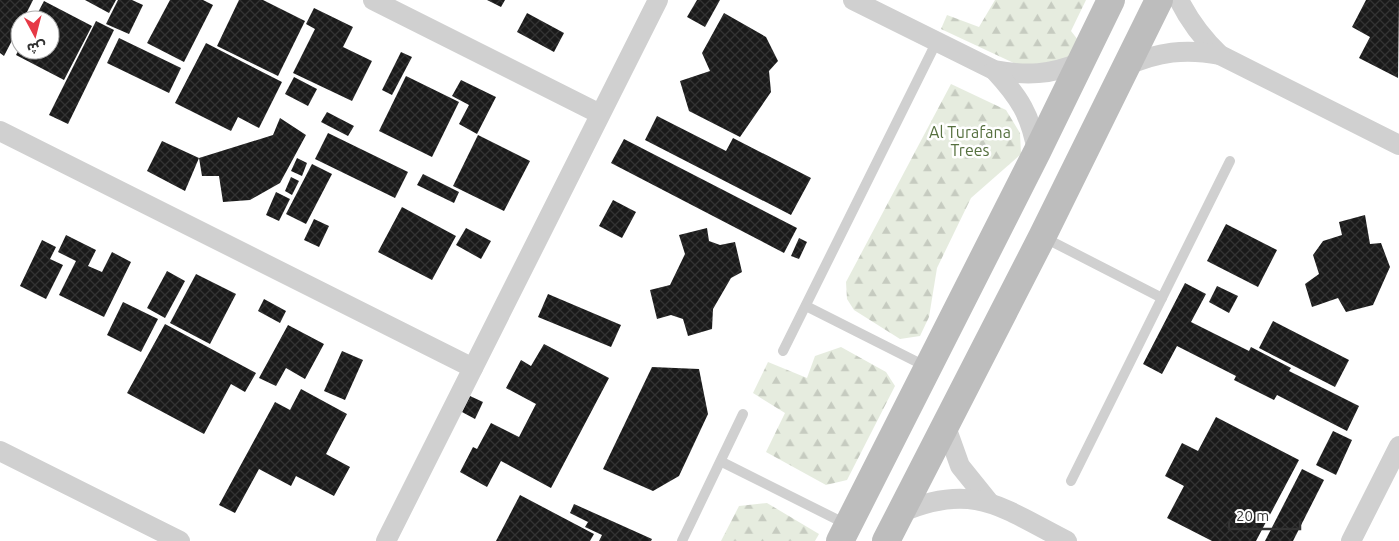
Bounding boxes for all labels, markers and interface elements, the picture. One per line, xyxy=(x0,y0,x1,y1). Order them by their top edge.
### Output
north arrow xyxy=(10,10,60,60)
text: ش xyxy=(26,39,47,57)
park label: Al Turafana Trees xyxy=(929,123,1011,159)
scale bar xyxy=(1229,498,1300,530)
text: 20 m xyxy=(1236,507,1269,524)

